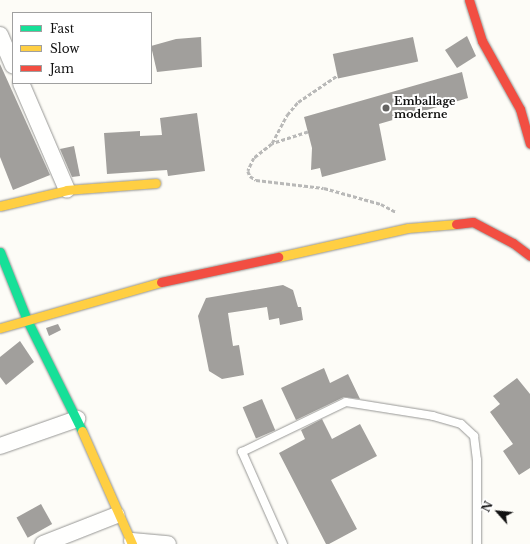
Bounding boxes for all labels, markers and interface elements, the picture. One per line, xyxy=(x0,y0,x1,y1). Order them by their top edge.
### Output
legend xyxy=(12,12,152,84)
text: Fast xyxy=(50,21,74,36)
text: Slow xyxy=(50,41,79,56)
text: Jam xyxy=(50,61,74,76)
place label: Emballage moderne xyxy=(394,95,456,121)
marker: Emballage moderne xyxy=(381,103,391,113)
north arrow xyxy=(478,492,518,532)
text: N xyxy=(479,499,496,514)

